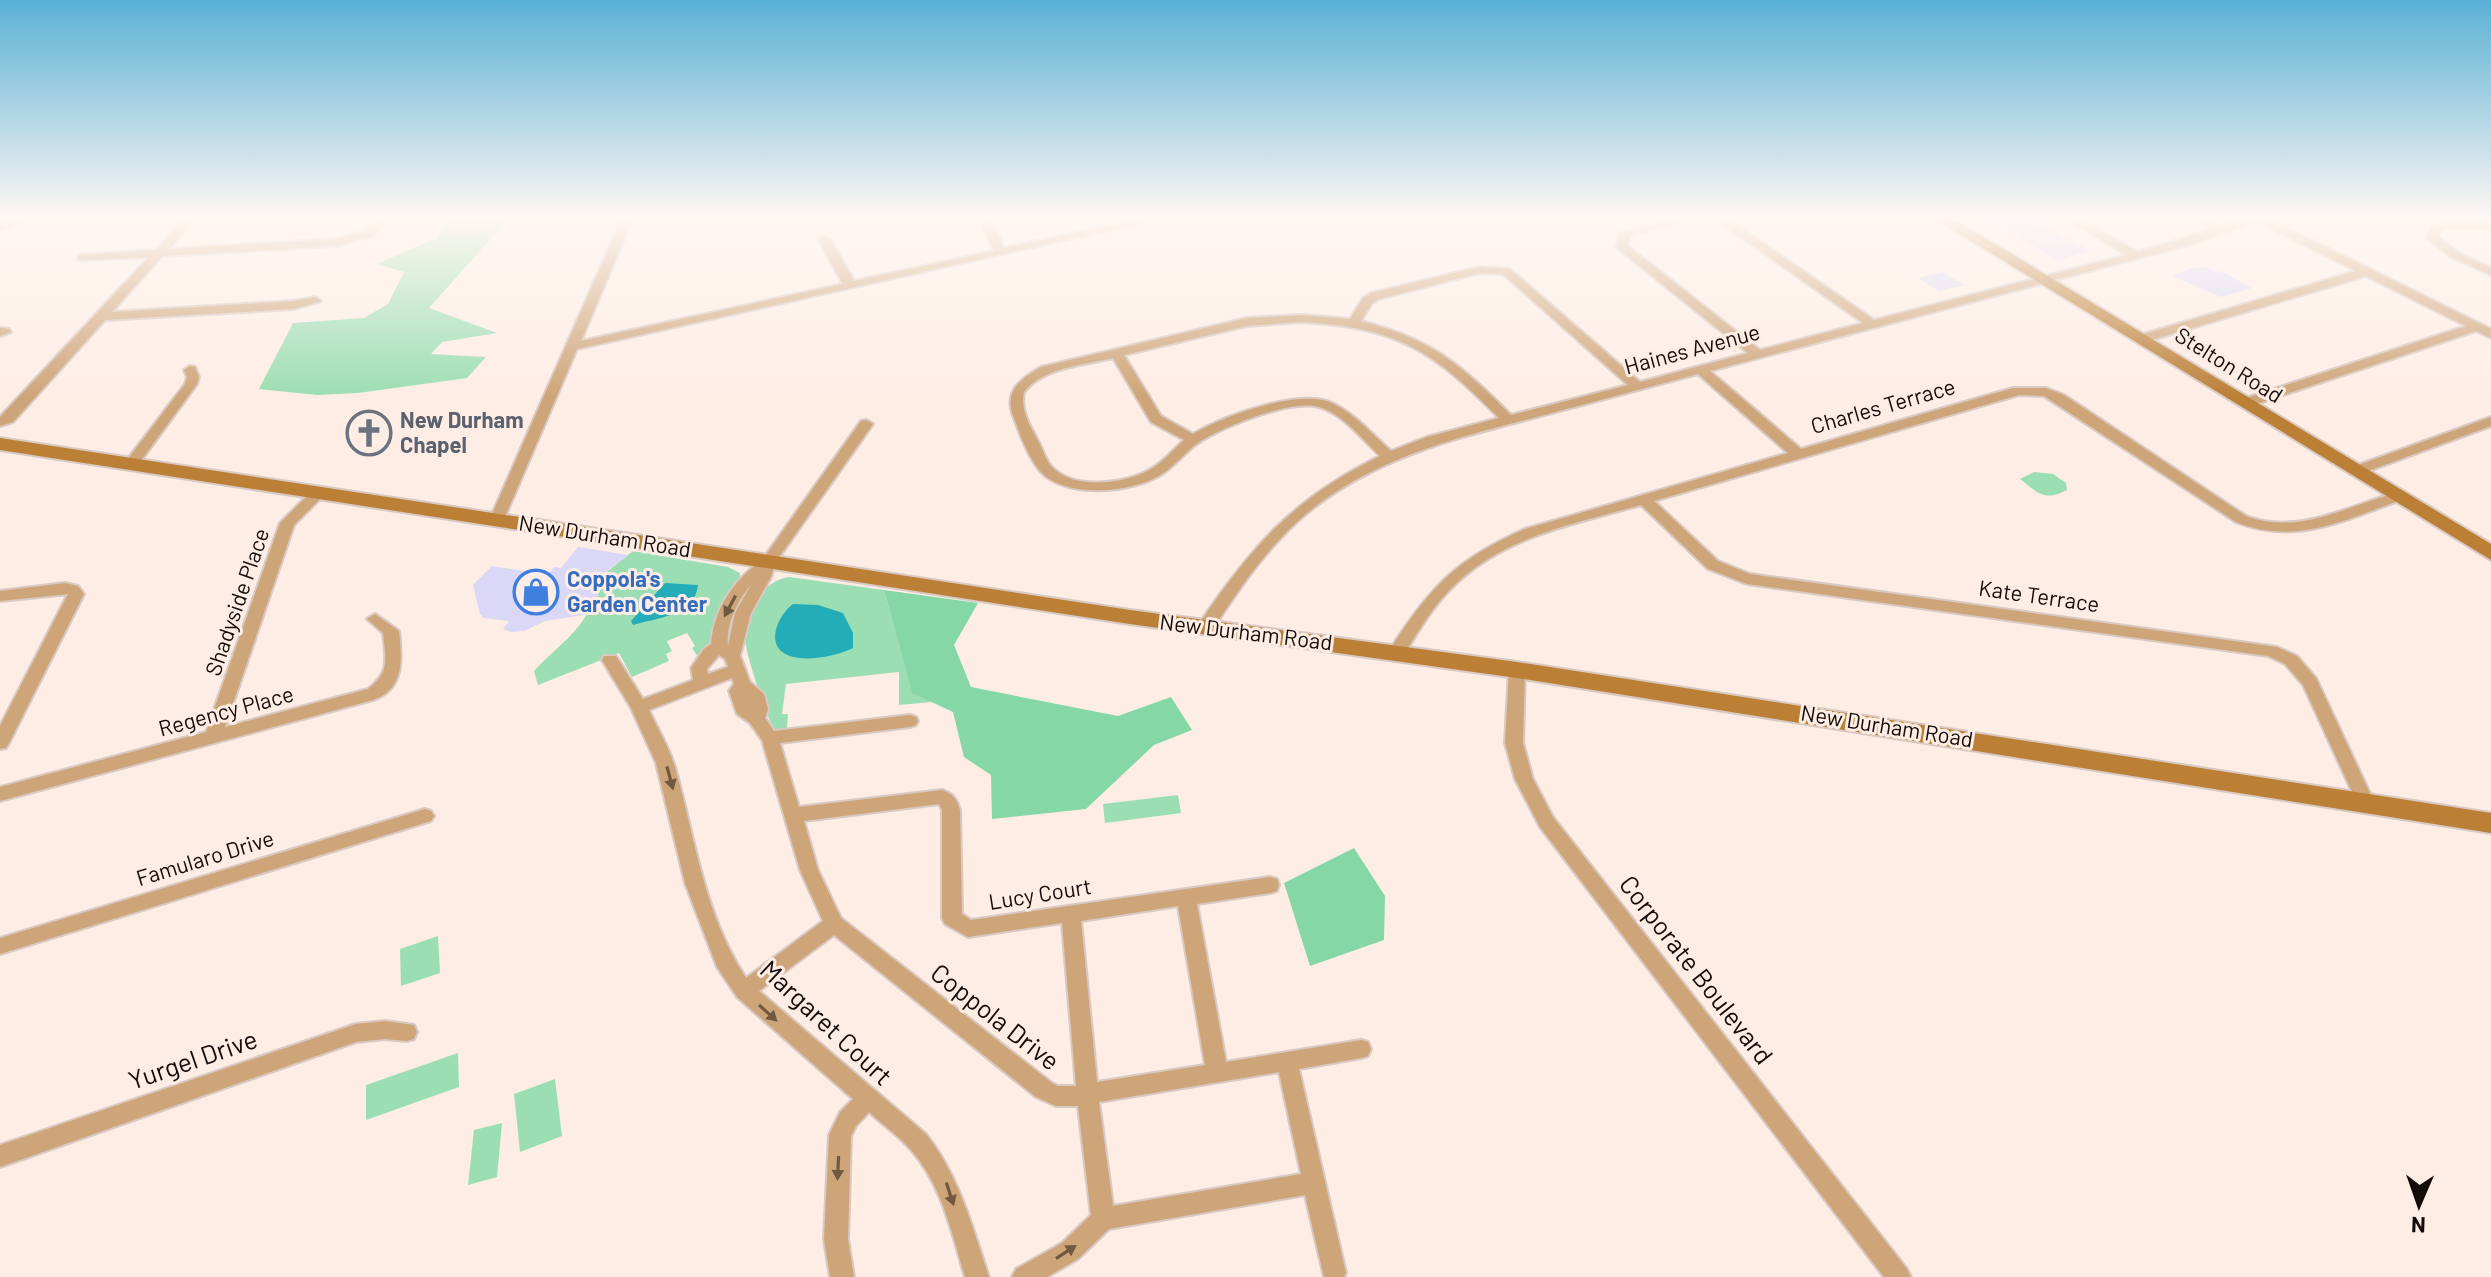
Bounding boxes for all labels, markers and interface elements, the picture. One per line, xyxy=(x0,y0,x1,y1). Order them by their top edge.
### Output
street label: Haines Avenue xyxy=(1621,317,1762,379)
street label: Stelton Road xyxy=(2171,321,2288,407)
street label: Charles Terrace xyxy=(1807,372,1958,438)
place label: New Durham Chapel xyxy=(400,406,524,457)
church icon: New Durham Chapel xyxy=(345,409,393,457)
street label: New Durham Road xyxy=(517,509,693,561)
street label: Shadyside Place xyxy=(199,525,273,679)
place label: Coppola's Garden Center xyxy=(567,565,708,616)
shop icon: Coppola's Garden Center xyxy=(512,568,560,616)
street label: Kate Terrace xyxy=(1977,574,2101,616)
one-way arrow xyxy=(723,594,736,617)
street label: New Durham Road xyxy=(1158,608,1334,655)
street label: Regency Place xyxy=(155,680,296,741)
street label: New Durham Road xyxy=(1799,699,1975,751)
one-way arrow xyxy=(664,766,676,791)
street label: Famularo Drive xyxy=(133,824,277,890)
street label: Corporate Boulevard xyxy=(1614,868,1781,1070)
street label: Lucy Court xyxy=(987,872,1093,914)
street label: Margaret Court xyxy=(755,953,899,1091)
street label: Coppola Drive xyxy=(925,956,1067,1076)
one-way arrow xyxy=(759,1003,778,1021)
street label: Yurgel Drive xyxy=(124,1022,261,1095)
one-way arrow xyxy=(832,1156,845,1182)
north arrow xyxy=(2379,1165,2459,1245)
one-way arrow xyxy=(944,1183,957,1207)
text: N xyxy=(2410,1213,2426,1239)
one-way arrow xyxy=(1056,1245,1077,1260)

